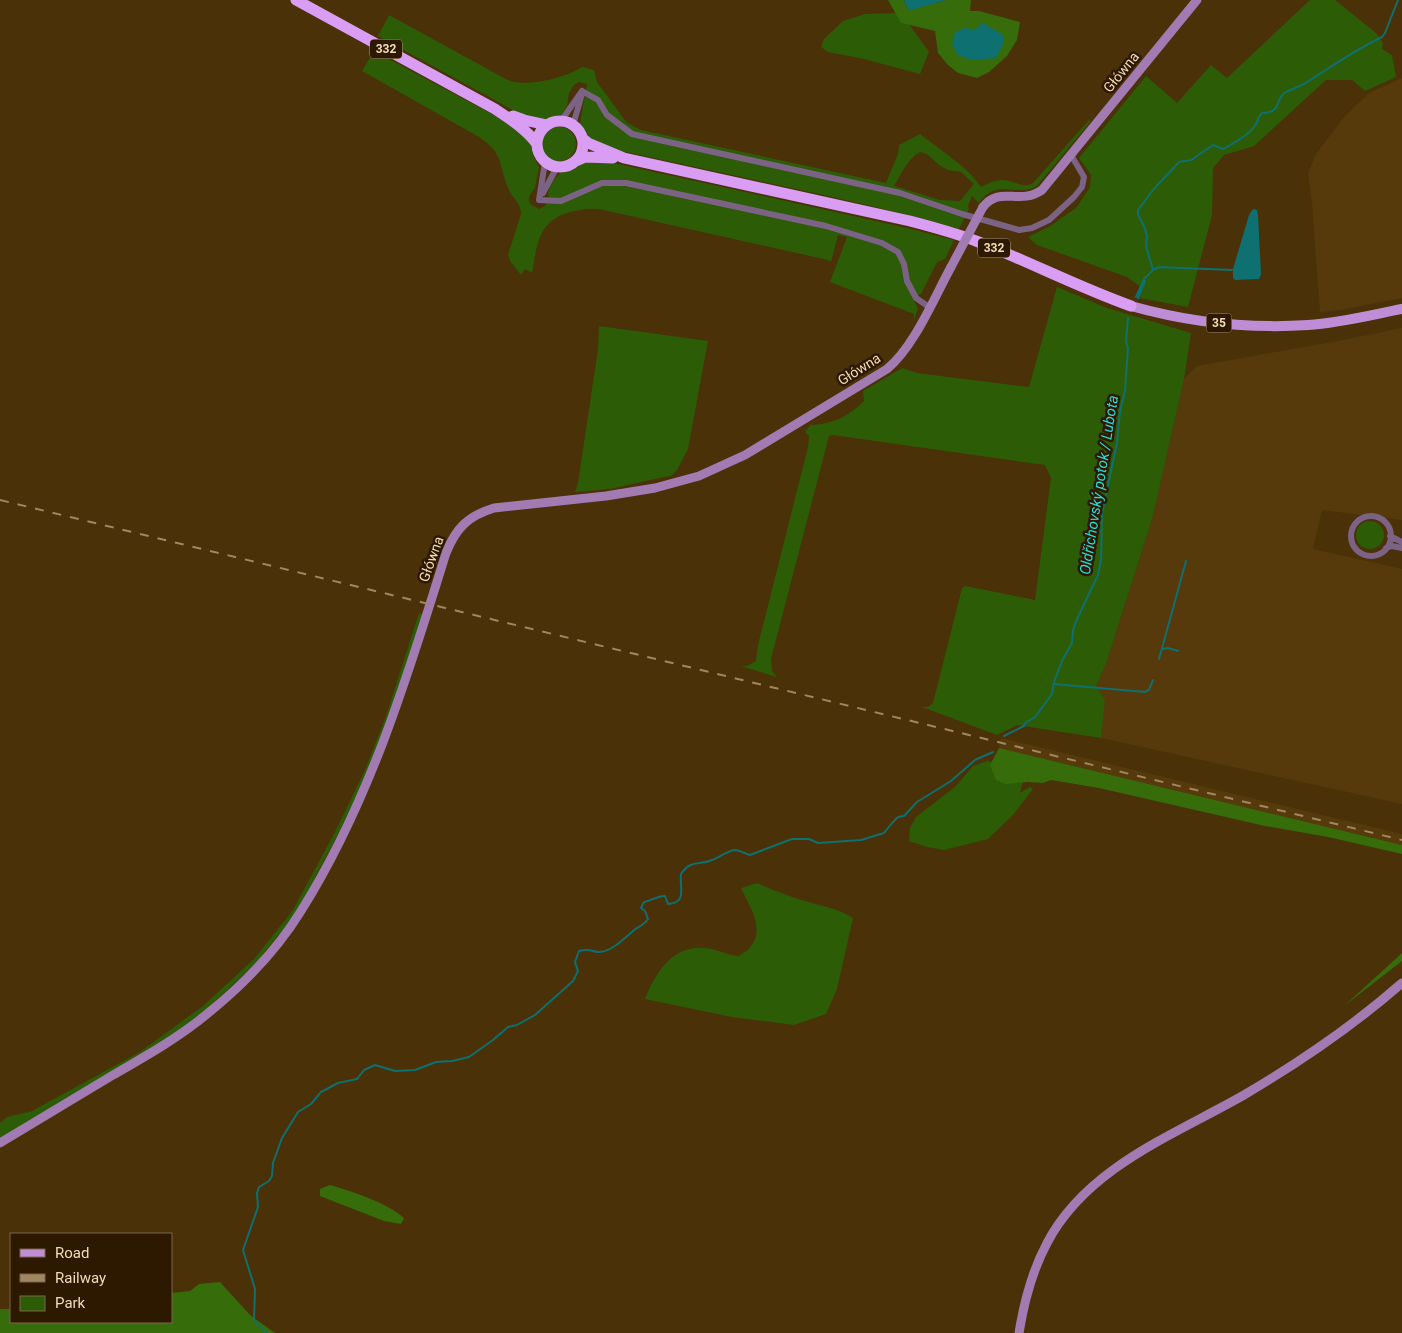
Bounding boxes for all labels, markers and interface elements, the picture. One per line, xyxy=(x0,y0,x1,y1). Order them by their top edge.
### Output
road number: 332 xyxy=(370,40,402,59)
street label: Główna xyxy=(1100,49,1142,95)
road number: 332 xyxy=(978,238,1010,258)
road number: 35 xyxy=(1206,314,1232,332)
street label: Główna xyxy=(835,350,883,388)
water label: Oldřichovský potok / Lubota xyxy=(1076,394,1122,576)
street label: Główna xyxy=(415,534,447,584)
legend xyxy=(10,1233,172,1323)
text: Road xyxy=(55,1244,89,1262)
text: Railway xyxy=(55,1269,106,1287)
text: Park xyxy=(55,1294,86,1312)

